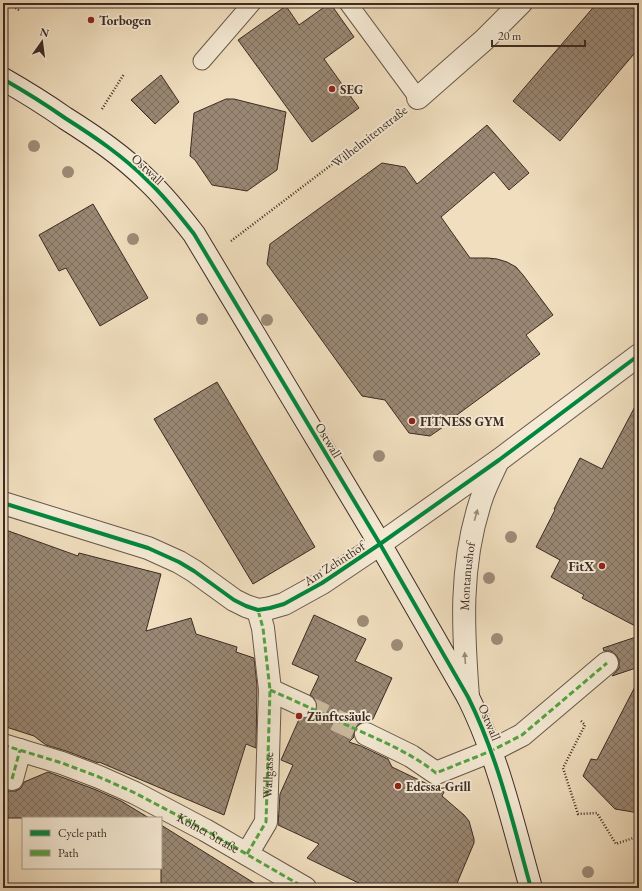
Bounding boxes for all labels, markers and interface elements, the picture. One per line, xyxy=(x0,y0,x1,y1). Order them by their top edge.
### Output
place label: Torbogen xyxy=(99,12,152,29)
marker: Torbogen xyxy=(86,15,96,25)
north arrow xyxy=(22,22,62,62)
scale bar xyxy=(492,22,585,48)
text: N xyxy=(38,24,51,40)
text: 20 m xyxy=(498,28,522,44)
place label: SEG xyxy=(340,81,364,98)
marker: SEG xyxy=(327,84,337,94)
street label: Wilhelmitenstraße xyxy=(328,102,411,171)
street label: Ostwall xyxy=(128,150,167,189)
place label: FITNESS GYM xyxy=(420,413,504,430)
marker: FITNESS GYM xyxy=(407,416,417,426)
street label: Ostwall xyxy=(311,419,346,461)
one-way arrow xyxy=(473,509,479,521)
street label: Am Zehnthof xyxy=(300,536,370,590)
street label: Montanushof xyxy=(456,539,479,611)
place label: FitX xyxy=(568,558,594,575)
marker: FitX xyxy=(597,561,607,571)
one-way arrow xyxy=(462,652,469,664)
street label: Ostwall xyxy=(474,701,505,743)
place label: Zünftesäule xyxy=(307,708,371,725)
marker: Zünftesäule xyxy=(294,711,304,721)
street label: Wallgasse xyxy=(259,752,277,799)
place label: Edessa-Grill xyxy=(406,778,471,795)
marker: Edessa-Grill xyxy=(393,781,403,791)
street label: Kölner Straße xyxy=(174,809,242,857)
legend xyxy=(22,817,162,869)
text: Cycle path xyxy=(58,825,107,841)
text: Path xyxy=(58,845,79,861)

